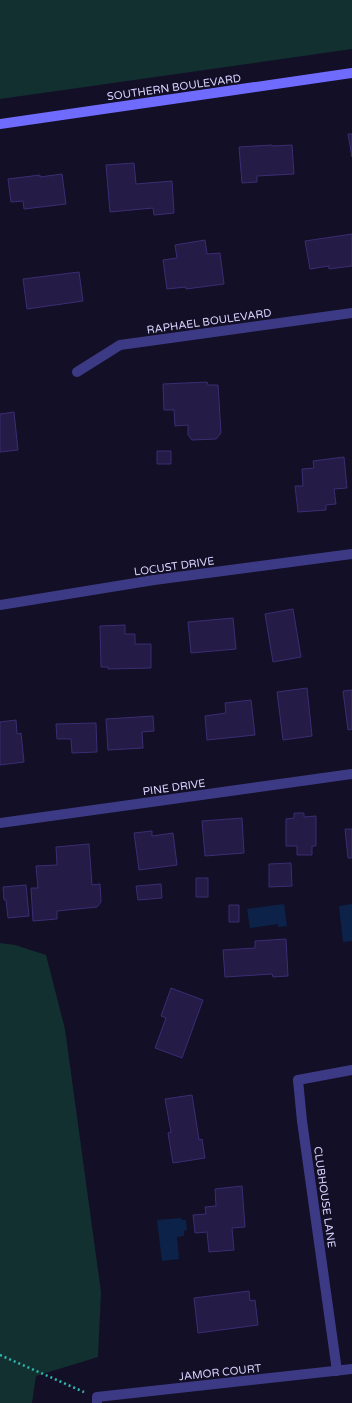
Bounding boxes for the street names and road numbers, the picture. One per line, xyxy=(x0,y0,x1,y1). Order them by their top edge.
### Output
street label: SOUTHERN BOULEVARD xyxy=(106,72,242,103)
street label: RAPHAEL BOULEVARD xyxy=(146,306,272,337)
street label: LOCUST DRIVE xyxy=(133,554,215,579)
street label: PINE DRIVE xyxy=(142,777,206,798)
street label: CLUBHOUSE LANE xyxy=(311,1146,338,1249)
street label: JAMOR COURT xyxy=(178,1362,262,1383)

